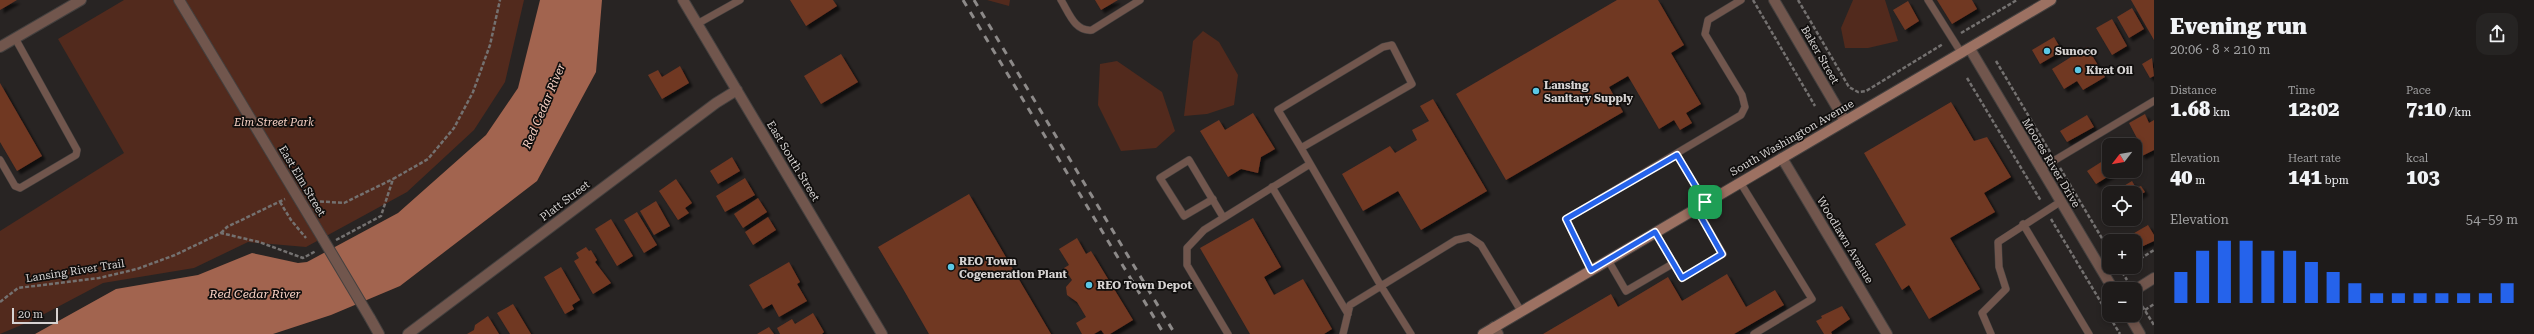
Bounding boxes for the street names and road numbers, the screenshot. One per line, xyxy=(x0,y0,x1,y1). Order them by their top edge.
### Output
street label: Baker Street xyxy=(1798,24,1842,86)
street label: South Washington Avenue xyxy=(1728,97,1856,179)
street label: Moores River Drive xyxy=(2019,116,2083,210)
street label: East South Street xyxy=(764,118,822,204)
street label: East Elm Street xyxy=(276,143,328,219)
street label: Platt Street xyxy=(538,178,592,224)
street label: Woodlawn Avenue xyxy=(1814,194,1876,286)
street label: Lansing River Trail xyxy=(25,257,126,285)

